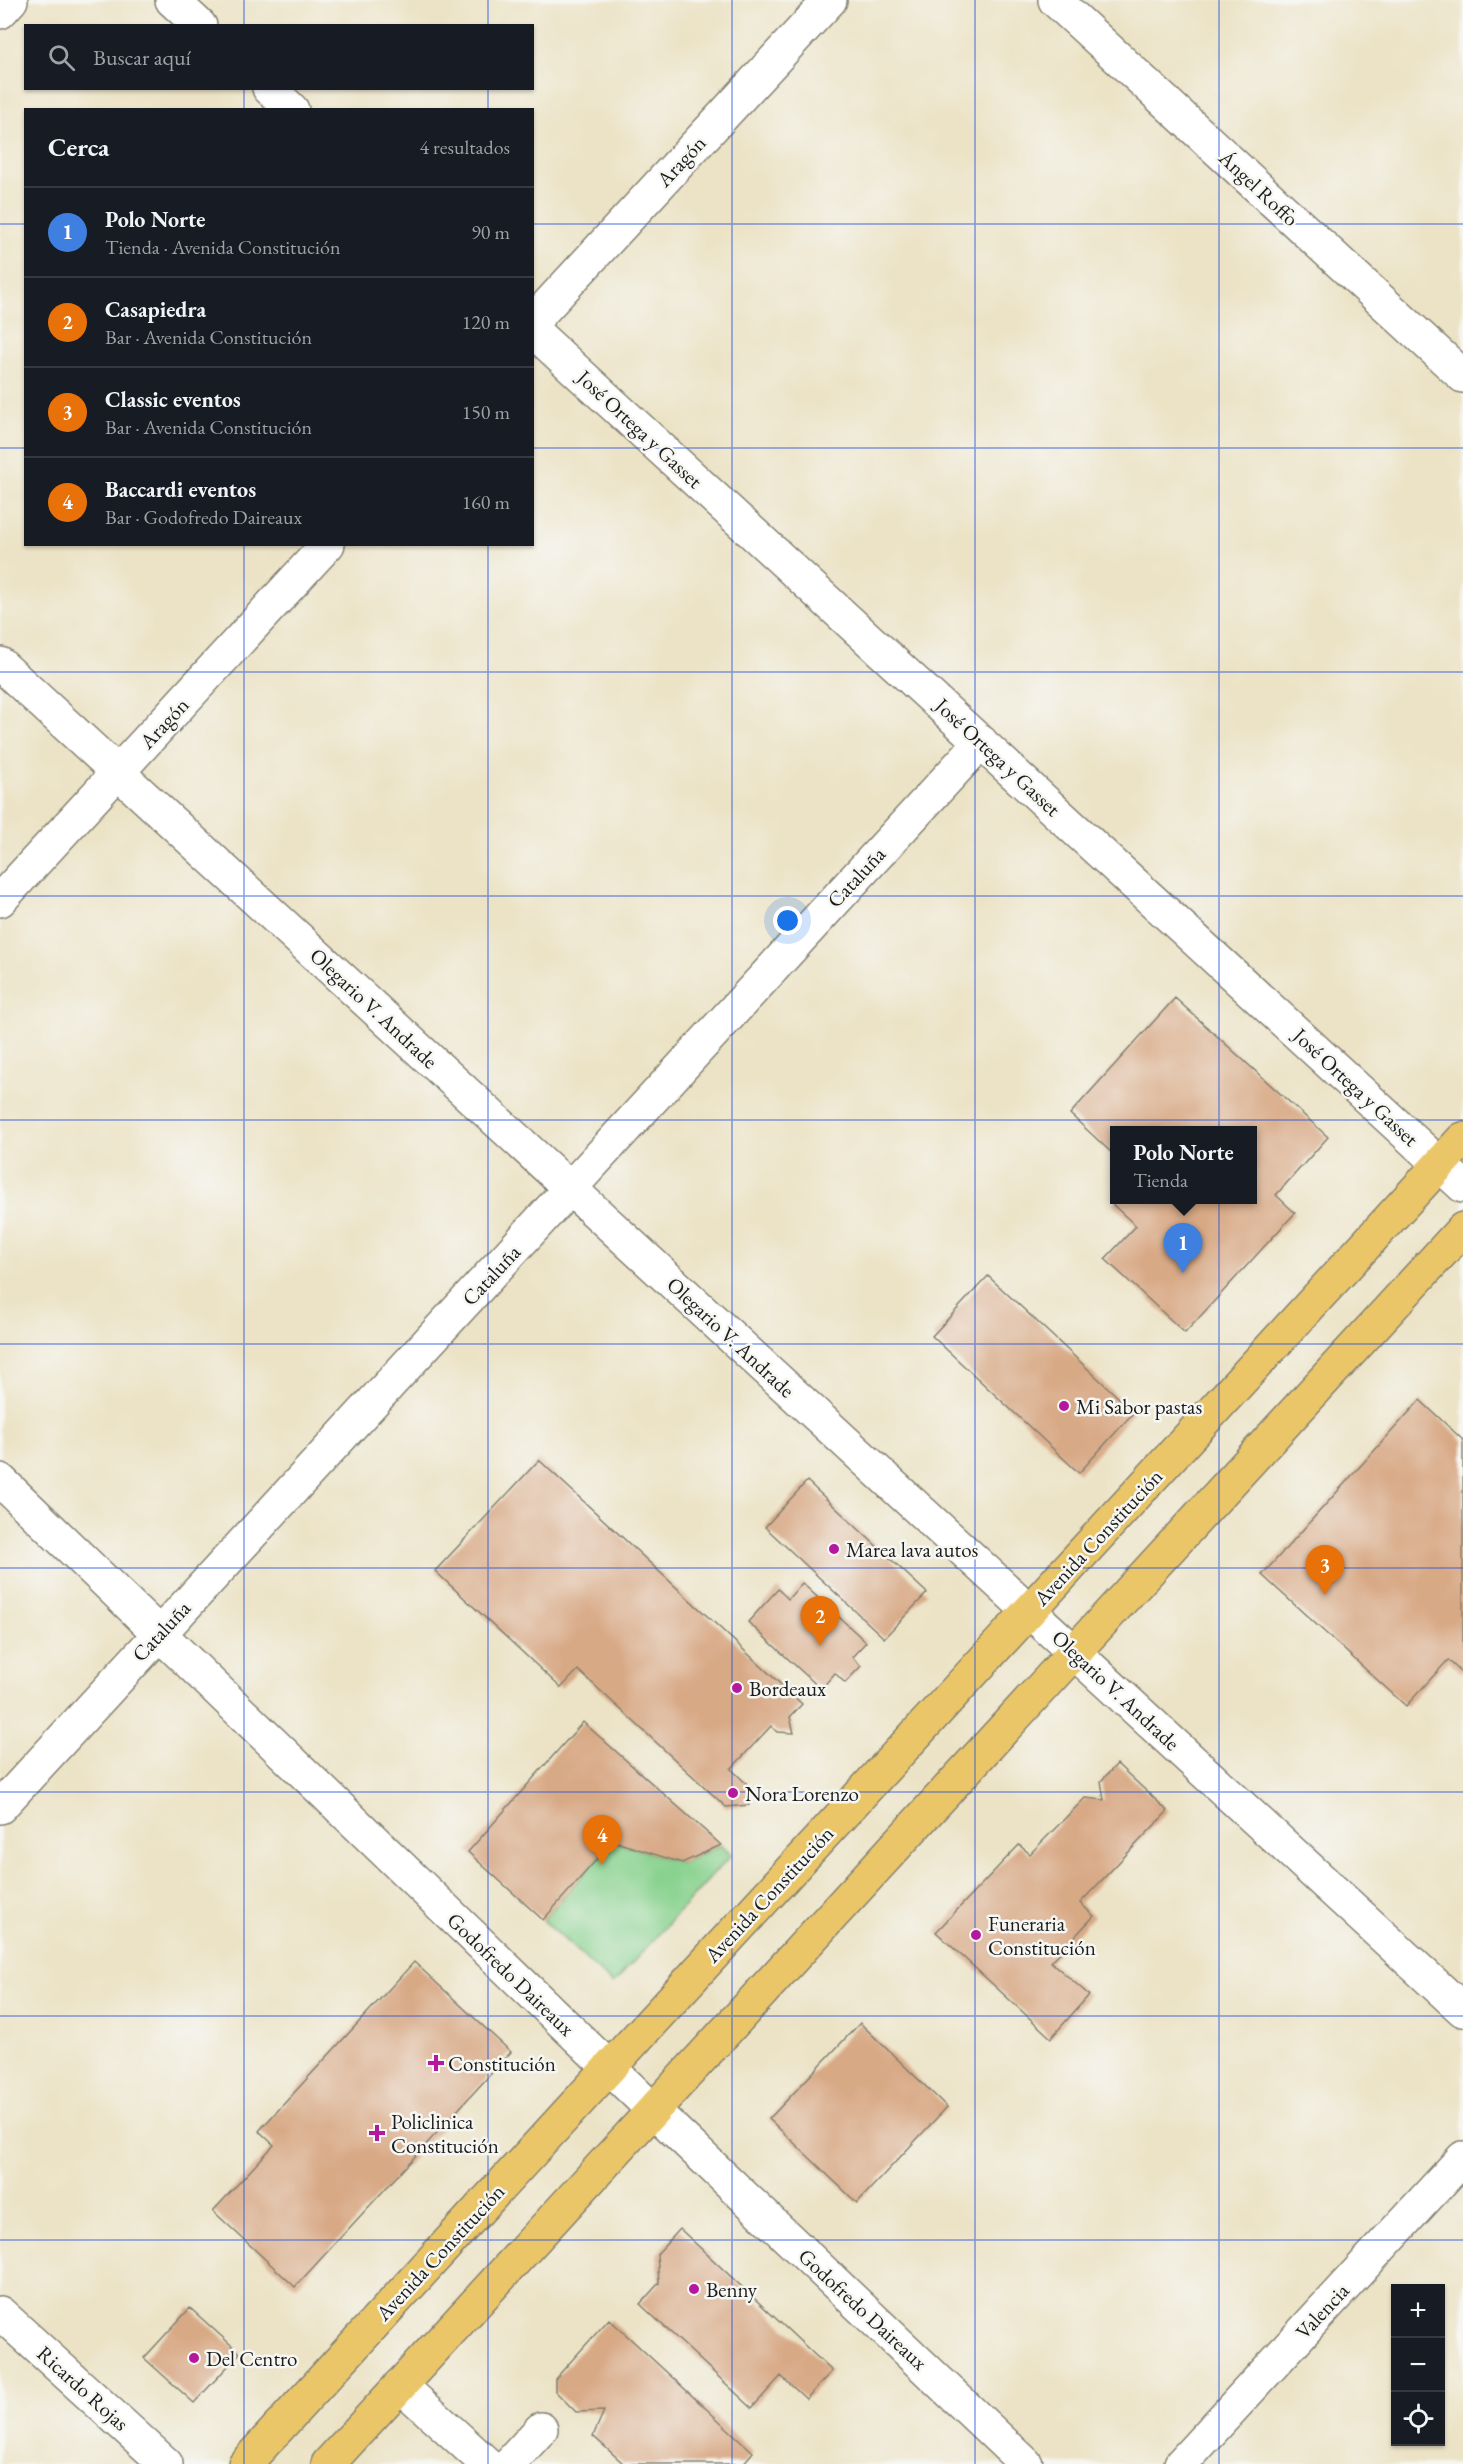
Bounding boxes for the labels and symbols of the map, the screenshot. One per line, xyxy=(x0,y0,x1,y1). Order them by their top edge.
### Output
street label: Aragón xyxy=(650,130,712,193)
street label: Ángel Roffo xyxy=(1213,144,1305,232)
street label: José Ortega y Gasset xyxy=(570,363,709,494)
street label: José Ortega y Gasset xyxy=(928,691,1067,822)
street label: Aragón xyxy=(133,692,195,755)
street label: Cataluña xyxy=(821,840,891,913)
your location xyxy=(773,906,802,935)
street label: Olegario V. Andrade xyxy=(304,942,444,1074)
street label: José Ortega y Gasset xyxy=(1286,1021,1425,1152)
pin: 1 xyxy=(1164,1224,1202,1273)
street label: Cataluña xyxy=(456,1238,526,1311)
street label: Olegario V. Andrade xyxy=(661,1271,801,1403)
place label: Mi Sabor pastas xyxy=(1076,1393,1202,1420)
marker: Mi Sabor pastas xyxy=(1057,1399,1071,1413)
street label: Avenida Constitución xyxy=(1027,1463,1168,1612)
place label: Marea lava autos xyxy=(846,1536,979,1563)
marker: Marea lava autos xyxy=(827,1542,841,1556)
pin: 3 xyxy=(1306,1546,1344,1595)
street label: Cataluña xyxy=(126,1594,196,1667)
pin: 2 xyxy=(800,1596,840,1646)
street label: Olegario V. Andrade xyxy=(1046,1624,1186,1756)
place label: Bordeaux xyxy=(749,1675,826,1702)
marker: Bordeaux xyxy=(730,1681,744,1695)
place label: Nora Lorenzo xyxy=(745,1780,859,1807)
marker: Nora Lorenzo xyxy=(726,1786,740,1800)
pin: 4 xyxy=(582,1816,622,1865)
street label: Avenida Constitución xyxy=(698,1820,839,1969)
street label: Godofredo Daireaux xyxy=(442,1906,580,2042)
place label: Funeraria Constitución xyxy=(988,1910,1096,1961)
marker: Funeraria Constitución xyxy=(969,1928,983,1942)
place label: Constitución xyxy=(448,2050,556,2077)
marker: Constitución xyxy=(429,2056,443,2070)
place label: Policlinica Constitución xyxy=(391,2108,499,2159)
marker: Policlinica Constitución xyxy=(368,2124,386,2142)
street label: Avenida Constitución xyxy=(369,2178,510,2327)
street label: Godofredo Daireaux xyxy=(793,2242,933,2376)
place label: Benny xyxy=(706,2276,758,2303)
street label: Valencia xyxy=(1289,2277,1355,2345)
marker: Benny xyxy=(687,2282,701,2296)
street label: Ricardo Rojas xyxy=(32,2340,135,2436)
place label: Del Centro xyxy=(206,2345,297,2372)
marker: Del Centro xyxy=(187,2351,201,2365)

